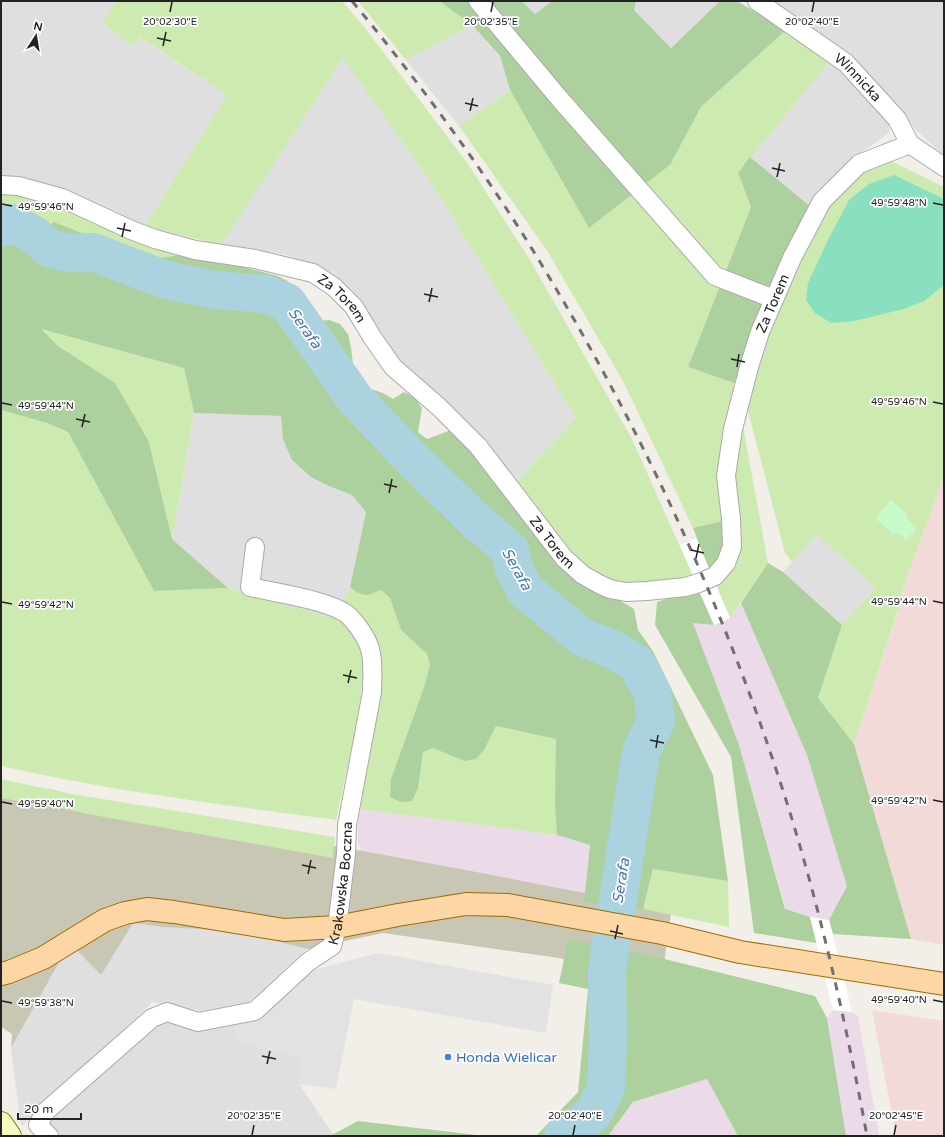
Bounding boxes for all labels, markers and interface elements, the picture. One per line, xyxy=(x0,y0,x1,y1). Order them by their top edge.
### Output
north arrow xyxy=(16,16,56,56)
text: 20°02'30"E xyxy=(143,16,197,28)
text: 20°02'35"E xyxy=(464,16,518,28)
text: 20°02'40"E xyxy=(785,16,839,28)
text: N xyxy=(32,19,44,34)
street label: Winnicka xyxy=(831,49,885,105)
text: 49°59'48"N xyxy=(871,197,927,209)
text: 49°59'46"N xyxy=(18,201,74,213)
street label: Za Torem xyxy=(315,270,370,326)
street label: Za Torem xyxy=(752,271,793,335)
water label: Serafa xyxy=(285,304,326,352)
text: 49°59'46"N xyxy=(871,396,927,408)
text: 49°59'44"N xyxy=(18,400,74,412)
street label: Za Torem xyxy=(526,512,578,572)
water label: Serafa xyxy=(498,545,536,594)
text: 49°59'44"N xyxy=(871,596,927,608)
text: 49°59'42"N xyxy=(18,599,74,611)
text: 49°59'42"N xyxy=(871,795,927,807)
text: 49°59'40"N xyxy=(18,798,74,810)
street label: Krakowska Boczna xyxy=(324,821,356,947)
water label: Serafa xyxy=(609,856,634,905)
text: 49°59'40"N xyxy=(871,994,927,1006)
text: 49°59'38"N xyxy=(18,997,74,1009)
place label: Honda Wielicar xyxy=(456,1049,557,1066)
marker: Honda Wielicar xyxy=(443,1052,453,1062)
scale bar xyxy=(18,1095,81,1121)
text: 20 m xyxy=(24,1102,53,1116)
text: 20°02'35"E xyxy=(227,1110,281,1122)
text: 20°02'40"E xyxy=(548,1110,602,1122)
text: 20°02'45"E xyxy=(869,1110,923,1122)

